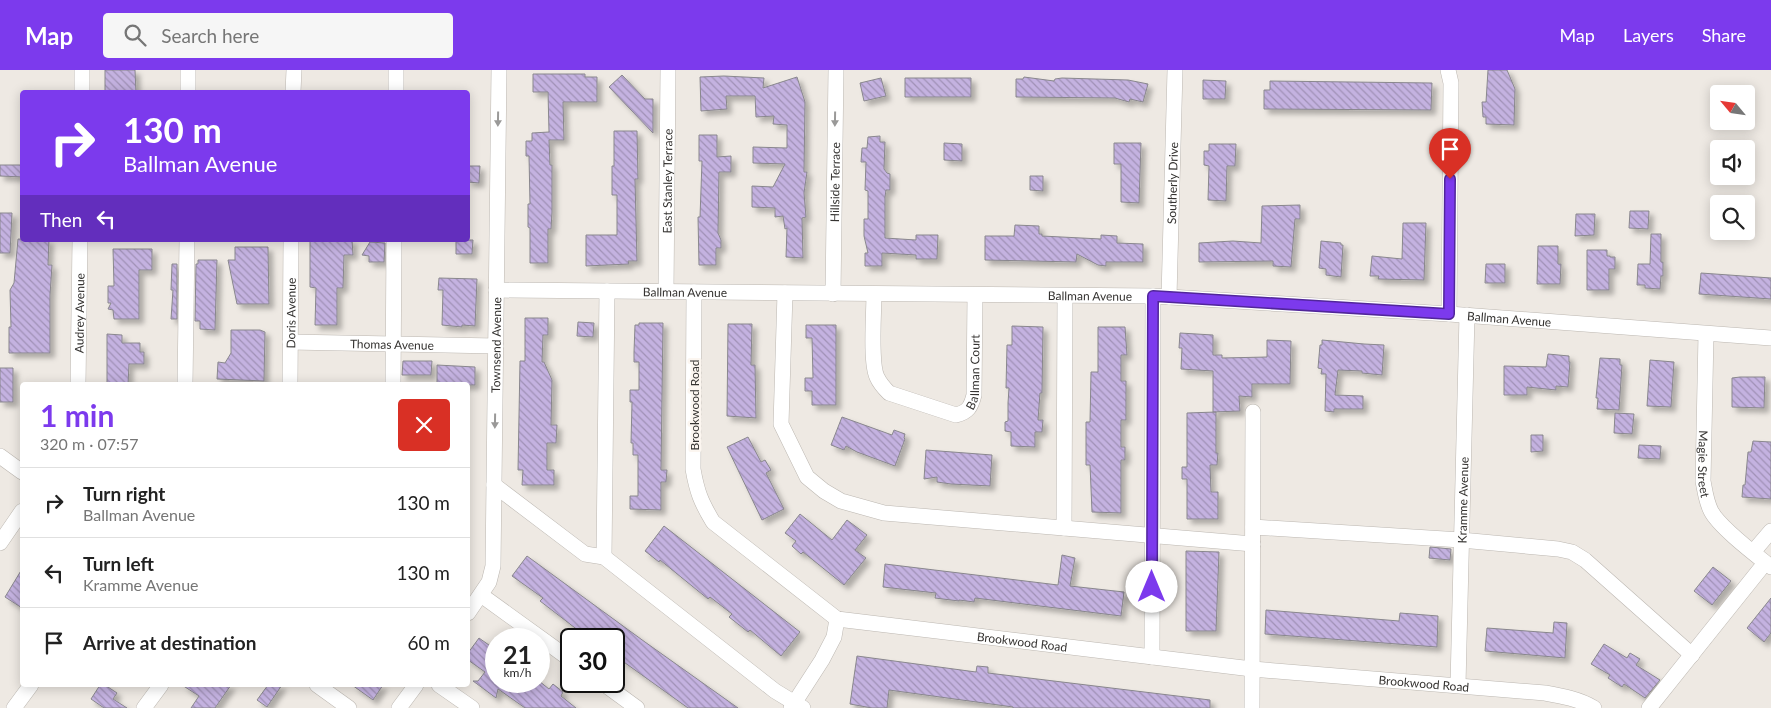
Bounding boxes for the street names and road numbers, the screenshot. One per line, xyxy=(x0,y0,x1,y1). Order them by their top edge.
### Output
street label: East Stanley Terrace xyxy=(659,129,675,234)
street label: Hillside Terrace xyxy=(826,142,843,222)
street label: Southerly Drive xyxy=(1163,142,1181,224)
street label: Audrey Avenue xyxy=(71,273,87,353)
street label: Doris Avenue xyxy=(283,278,298,348)
street label: Ballman Avenue xyxy=(643,284,727,300)
street label: Ballman Avenue xyxy=(1048,288,1132,303)
street label: Townsend Avenue xyxy=(488,297,504,393)
street label: Ballman Avenue xyxy=(1467,308,1552,329)
street label: Ballman Court xyxy=(962,334,982,412)
street label: Thomas Avenue xyxy=(350,336,434,352)
street label: Brookwood Road xyxy=(687,360,702,450)
street label: Magie Street xyxy=(1695,430,1714,499)
street label: Kramme Avenue xyxy=(1454,457,1471,544)
street label: Brookwood Road xyxy=(976,628,1068,654)
street label: Brookwood Road xyxy=(1378,672,1470,694)

